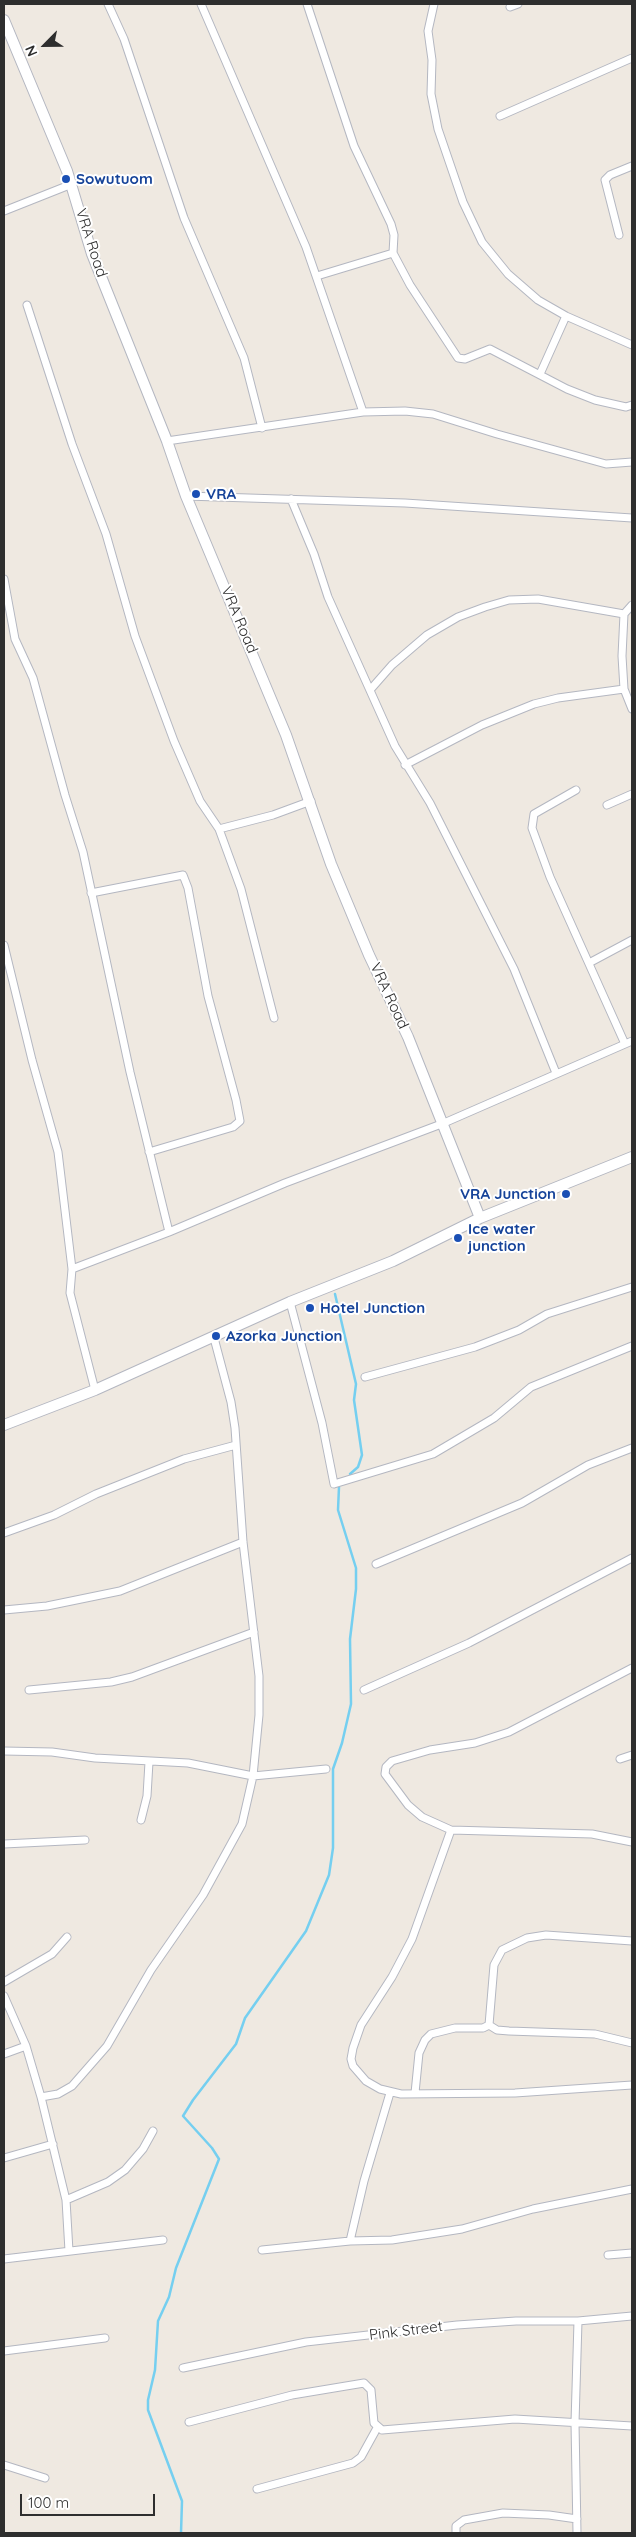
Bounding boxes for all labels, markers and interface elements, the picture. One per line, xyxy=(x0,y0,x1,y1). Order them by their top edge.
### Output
north arrow xyxy=(20,20,70,70)
text: N xyxy=(21,43,41,59)
place label: Sowutuom xyxy=(76,170,153,188)
marker: Sowutuom xyxy=(60,173,72,185)
street label: VRA Road xyxy=(71,206,111,280)
place label: VRA xyxy=(206,485,236,503)
marker: VRA xyxy=(190,488,202,500)
street label: VRA Road xyxy=(217,584,261,656)
street label: VRA Road xyxy=(366,960,412,1032)
place label: VRA Junction xyxy=(460,1185,556,1203)
marker: VRA Junction xyxy=(560,1188,572,1200)
place label: Ice water junction xyxy=(468,1220,535,1255)
marker: Ice water junction xyxy=(452,1232,464,1244)
place label: Hotel Junction xyxy=(320,1299,425,1317)
marker: Hotel Junction xyxy=(304,1302,316,1314)
place label: Azorka Junction xyxy=(226,1327,342,1345)
marker: Azorka Junction xyxy=(210,1330,222,1342)
street label: Pink Street xyxy=(368,2318,444,2344)
scale bar xyxy=(22,2484,158,2516)
text: 100 m xyxy=(28,2493,69,2512)

